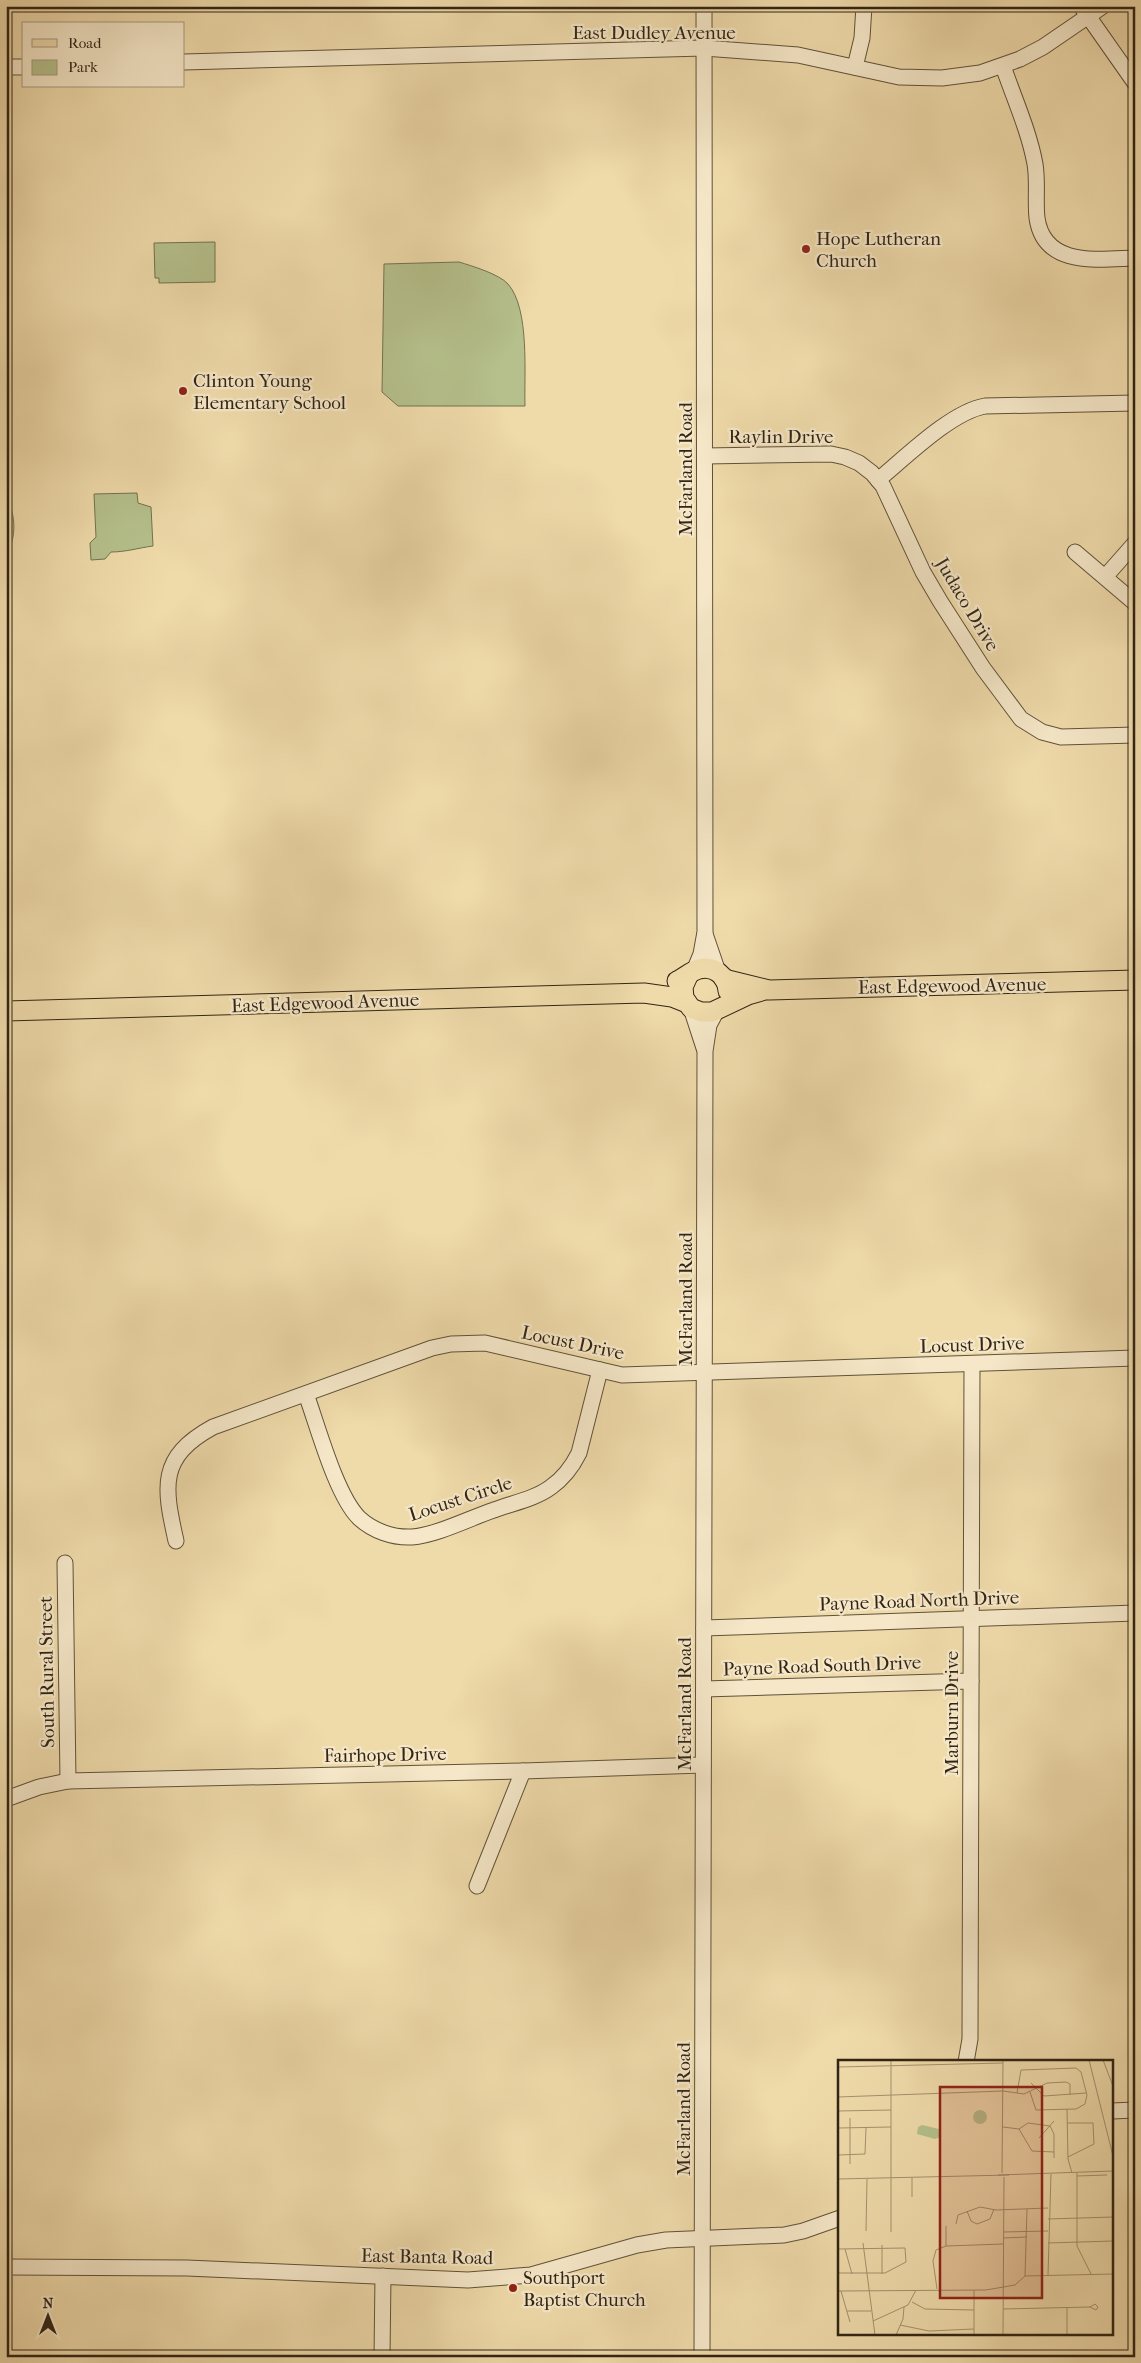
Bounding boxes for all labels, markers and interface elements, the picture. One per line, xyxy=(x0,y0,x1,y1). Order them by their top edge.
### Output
legend xyxy=(22,22,185,88)
street label: East Dudley Avenue xyxy=(572,22,736,44)
text: Road xyxy=(68,34,102,52)
text: Park xyxy=(68,58,98,76)
place label: Hope Lutheran Church xyxy=(816,228,941,272)
marker: Hope Lutheran Church xyxy=(800,243,812,255)
place label: Clinton Young Elementary School xyxy=(193,370,346,414)
marker: Clinton Young Elementary School xyxy=(177,385,189,397)
street label: McFarland Road xyxy=(675,401,697,536)
street label: Raylin Drive xyxy=(729,426,834,448)
street label: Judaco Drive xyxy=(930,552,1004,655)
street label: East Edgewood Avenue xyxy=(858,973,1046,999)
street label: East Edgewood Avenue xyxy=(231,989,420,1017)
street label: McFarland Road xyxy=(675,1231,697,1366)
street label: Locust Drive xyxy=(519,1321,626,1365)
street label: Locust Drive xyxy=(919,1332,1025,1358)
street label: Locust Circle xyxy=(406,1472,515,1526)
street label: Payne Road North Drive xyxy=(819,1587,1020,1615)
street label: South Rural Street xyxy=(35,1596,59,1748)
street label: McFarland Road xyxy=(674,1636,696,1771)
street label: Marburn Drive xyxy=(941,1651,963,1775)
street label: Payne Road South Drive xyxy=(722,1652,922,1680)
street label: Fairhope Drive xyxy=(323,1743,447,1767)
street label: McFarland Road xyxy=(673,2041,695,2176)
inset map xyxy=(838,2060,1114,2336)
street label: East Banta Road xyxy=(361,2245,494,2269)
place label: Southport Baptist Church xyxy=(523,2267,646,2311)
marker: Southport Baptist Church xyxy=(507,2282,519,2294)
north arrow xyxy=(22,2290,72,2340)
text: N xyxy=(43,2295,54,2312)

